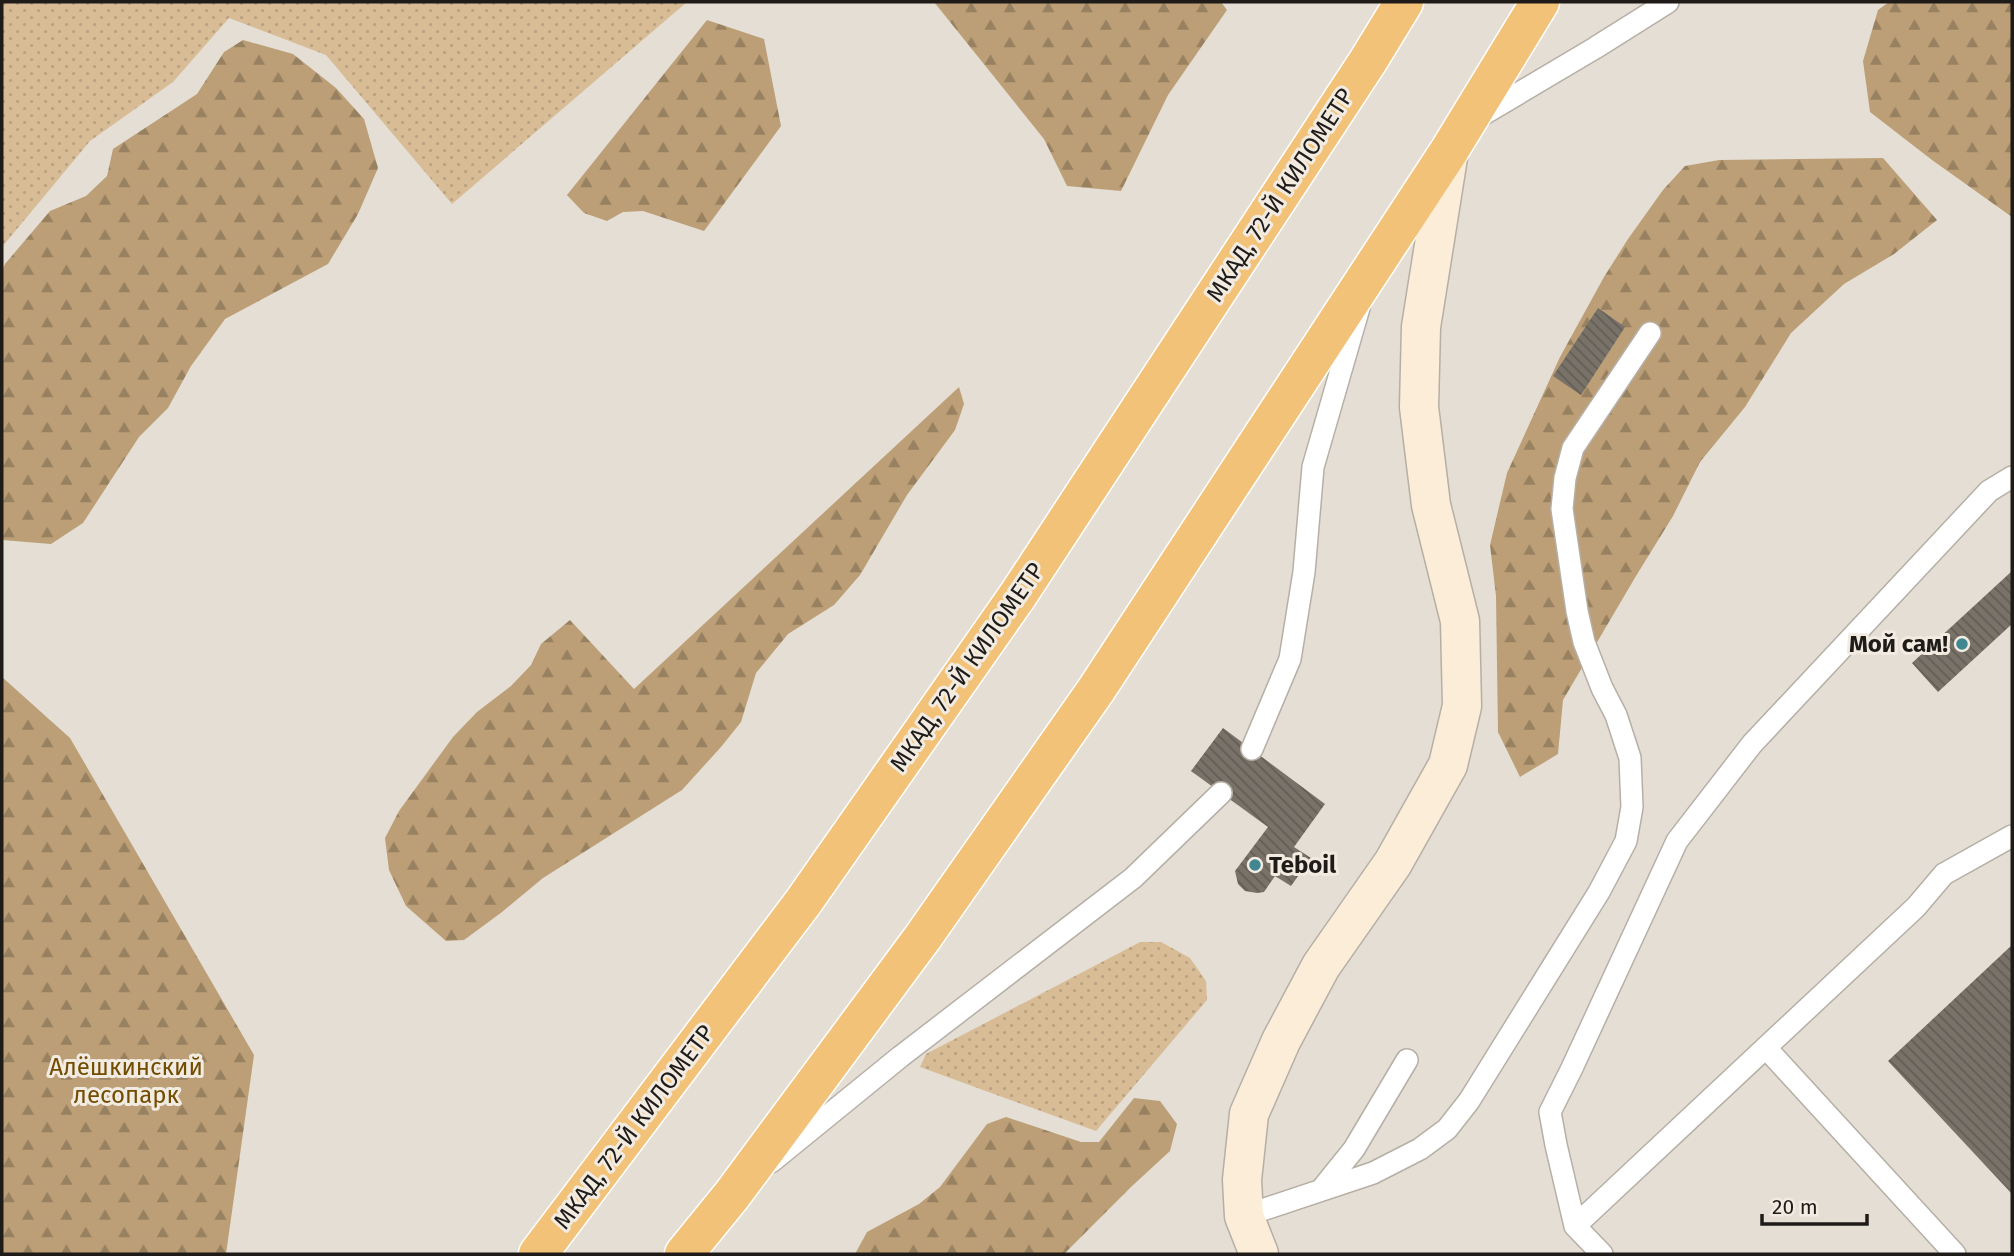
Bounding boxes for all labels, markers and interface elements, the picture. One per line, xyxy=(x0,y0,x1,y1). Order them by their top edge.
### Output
street label: МКАД, 72-Й КИЛОМЕТР xyxy=(1201,83,1359,307)
street label: МКАД, 72-Й КИЛОМЕТР xyxy=(884,557,1050,777)
place label: Мой сам! xyxy=(1849,630,1948,658)
marker: Мой сам! xyxy=(1954,636,1970,652)
place label: Teboil xyxy=(1269,851,1337,879)
marker: Teboil xyxy=(1247,857,1263,873)
street label: МКАД, 72-Й КИЛОМЕТР xyxy=(548,1019,720,1235)
park label: Алёшкинский лесопарк xyxy=(49,1053,203,1109)
scale bar xyxy=(1762,1182,1867,1226)
text: 20 m xyxy=(1772,1194,1818,1220)

